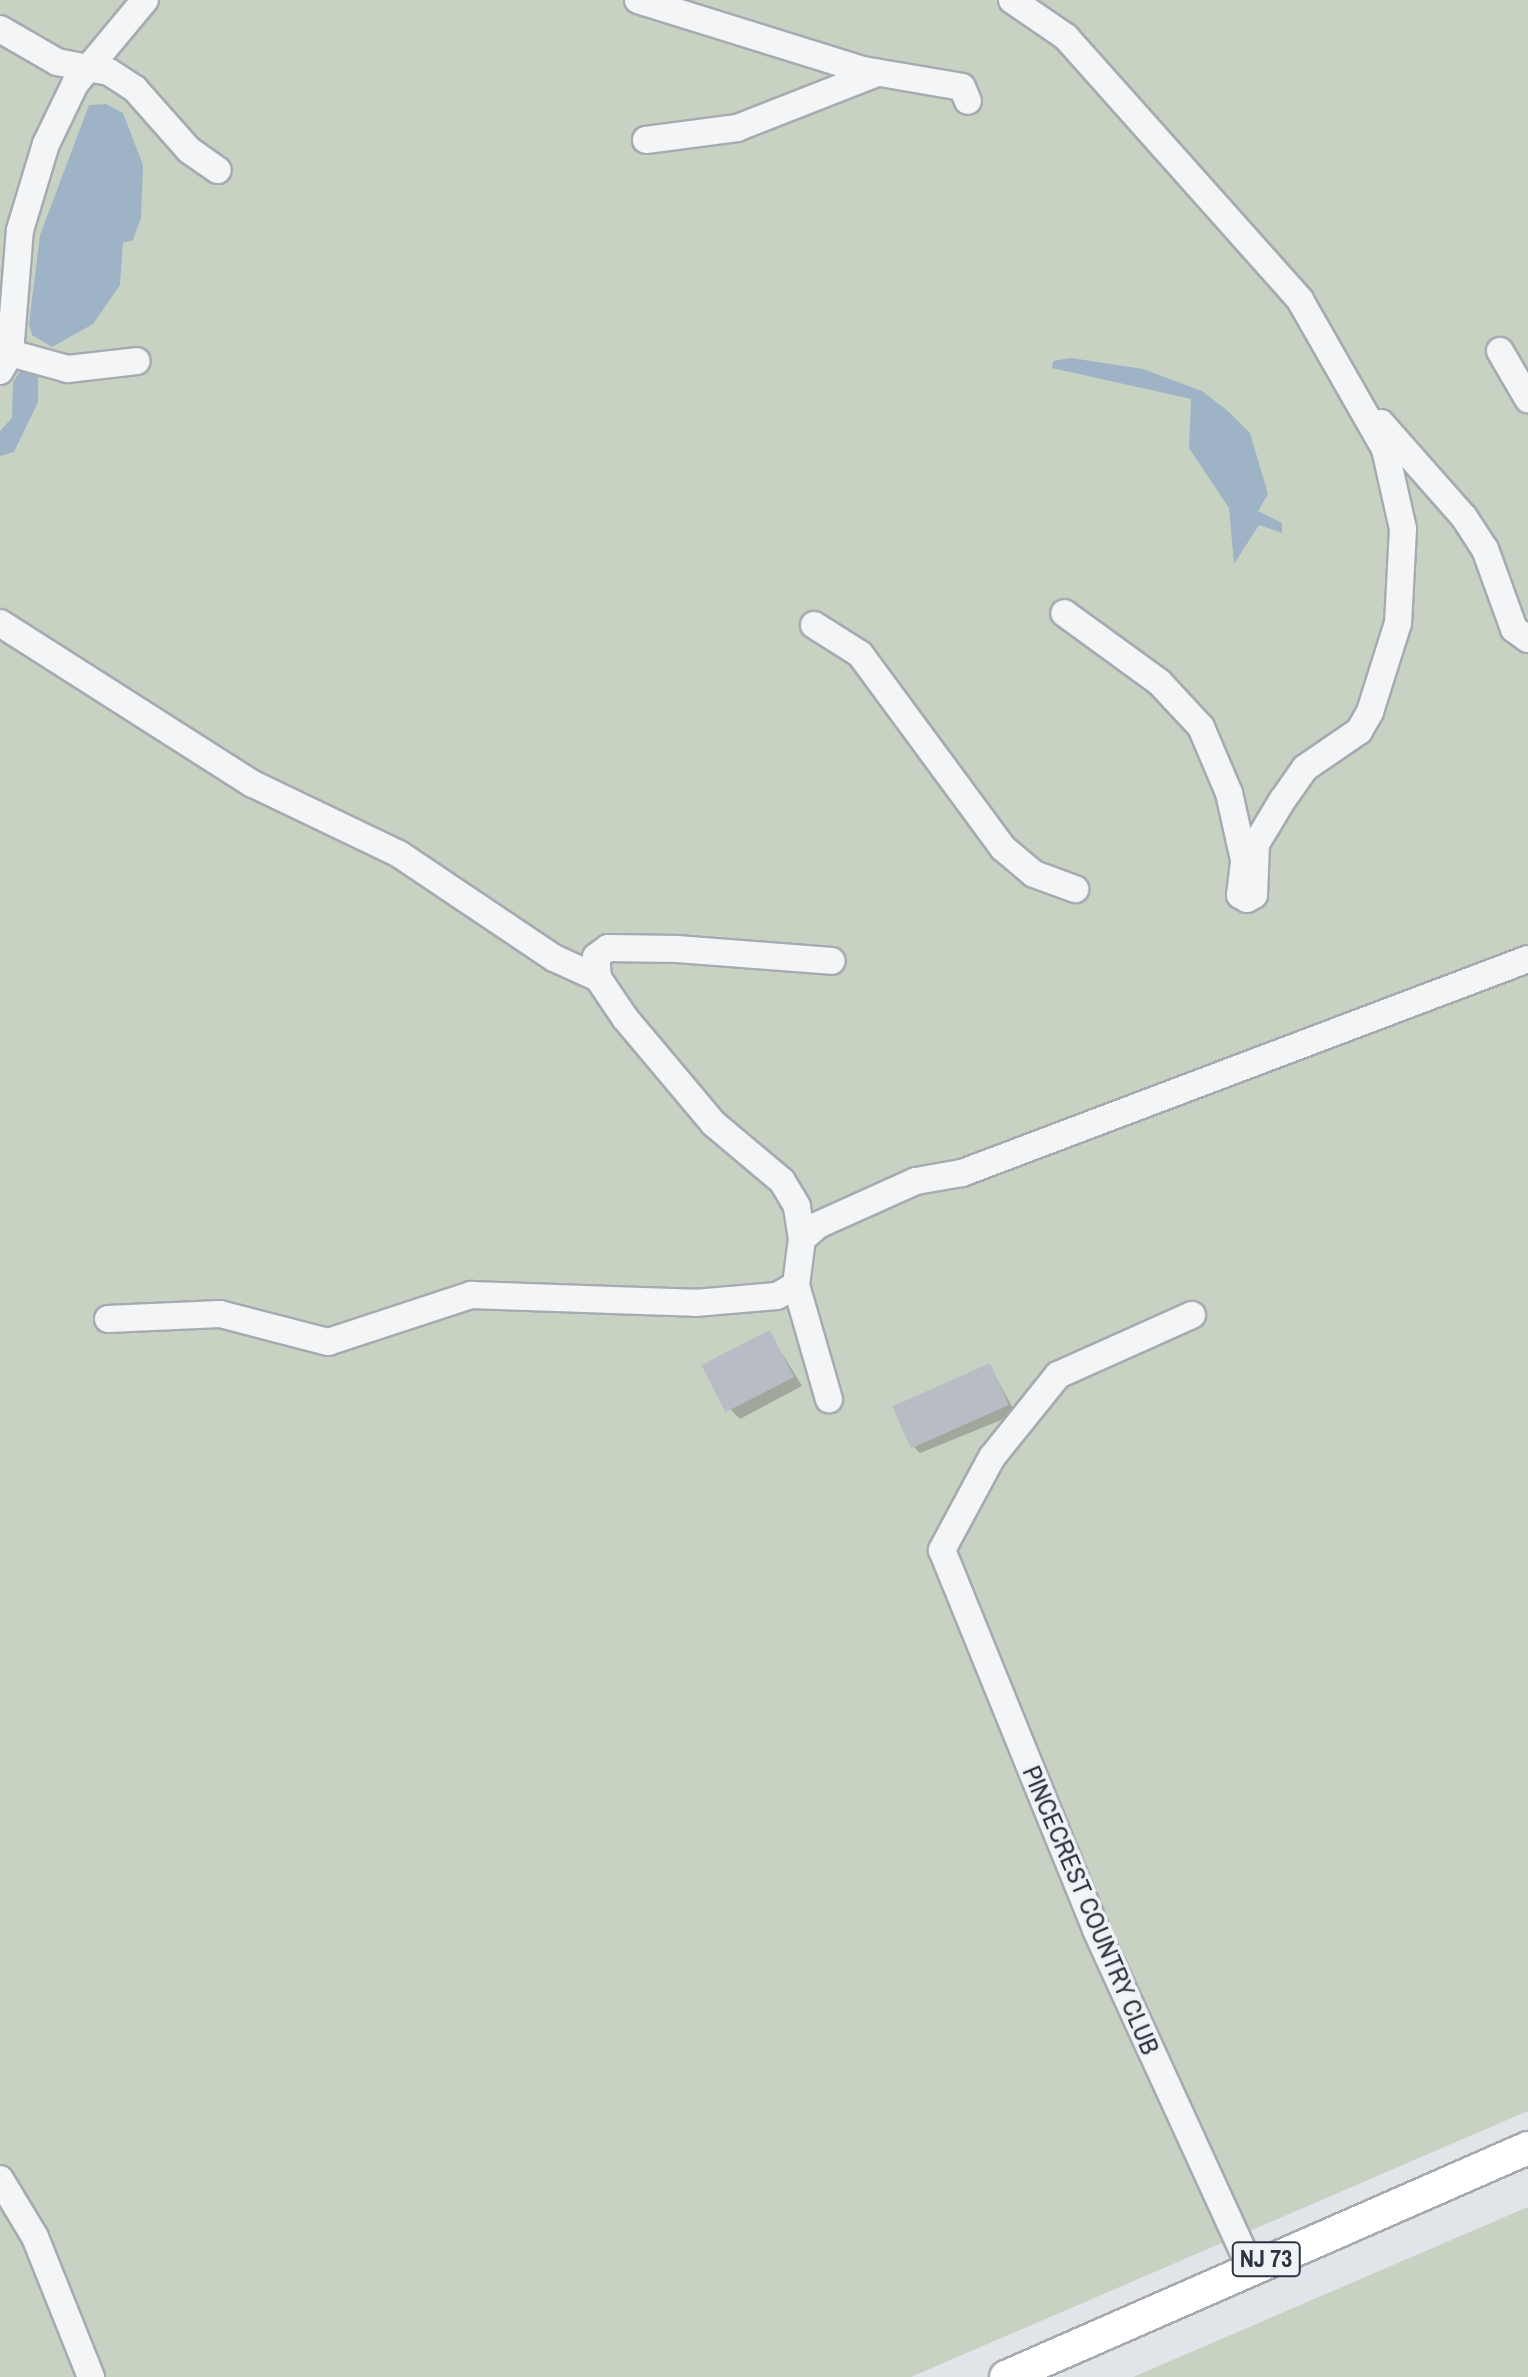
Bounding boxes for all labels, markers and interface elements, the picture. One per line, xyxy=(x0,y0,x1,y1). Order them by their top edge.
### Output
street label: PINCECREST COUNTRY CLUB xyxy=(1016,1761,1166,2059)
road number: NJ 73 xyxy=(1230,2239,1302,2279)

